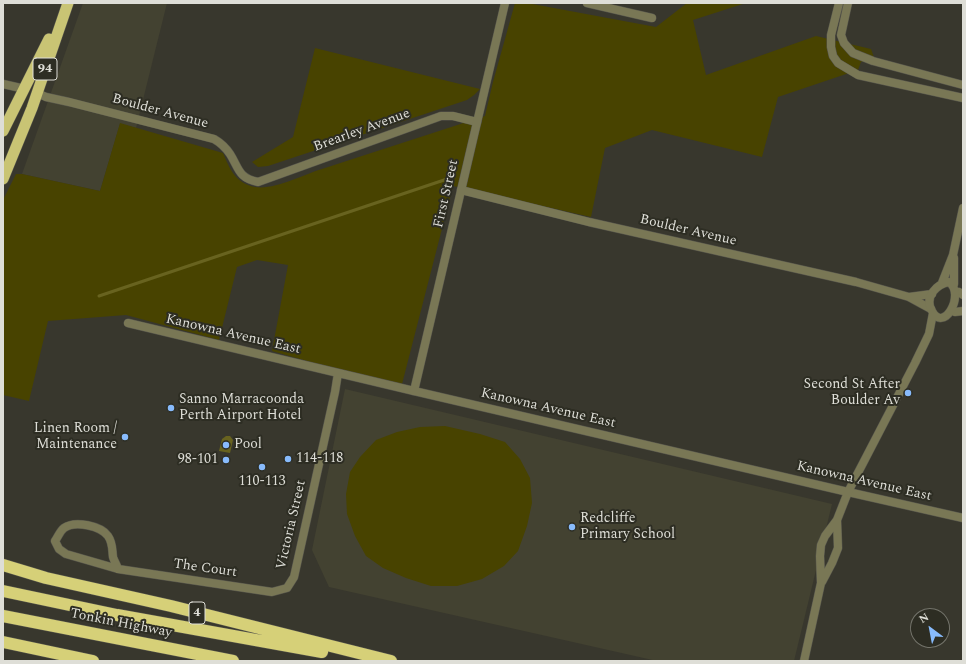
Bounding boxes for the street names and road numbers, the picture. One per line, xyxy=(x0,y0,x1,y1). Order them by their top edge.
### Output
road number: 94 xyxy=(33,58,57,80)
street label: Boulder Avenue xyxy=(110,91,210,133)
street label: Brearley Avenue xyxy=(312,106,412,156)
street label: First Street xyxy=(431,158,463,230)
street label: Boulder Avenue xyxy=(638,212,738,250)
street label: Kanowna Avenue East xyxy=(164,311,302,359)
street label: Kanowna Avenue East xyxy=(479,385,617,433)
street label: Kanowna Avenue East xyxy=(795,458,933,506)
street label: Victoria Street xyxy=(274,479,310,571)
street label: The Court xyxy=(172,556,238,582)
road number: 4 xyxy=(189,602,205,624)
street label: Tonkin Highway xyxy=(69,606,173,642)

